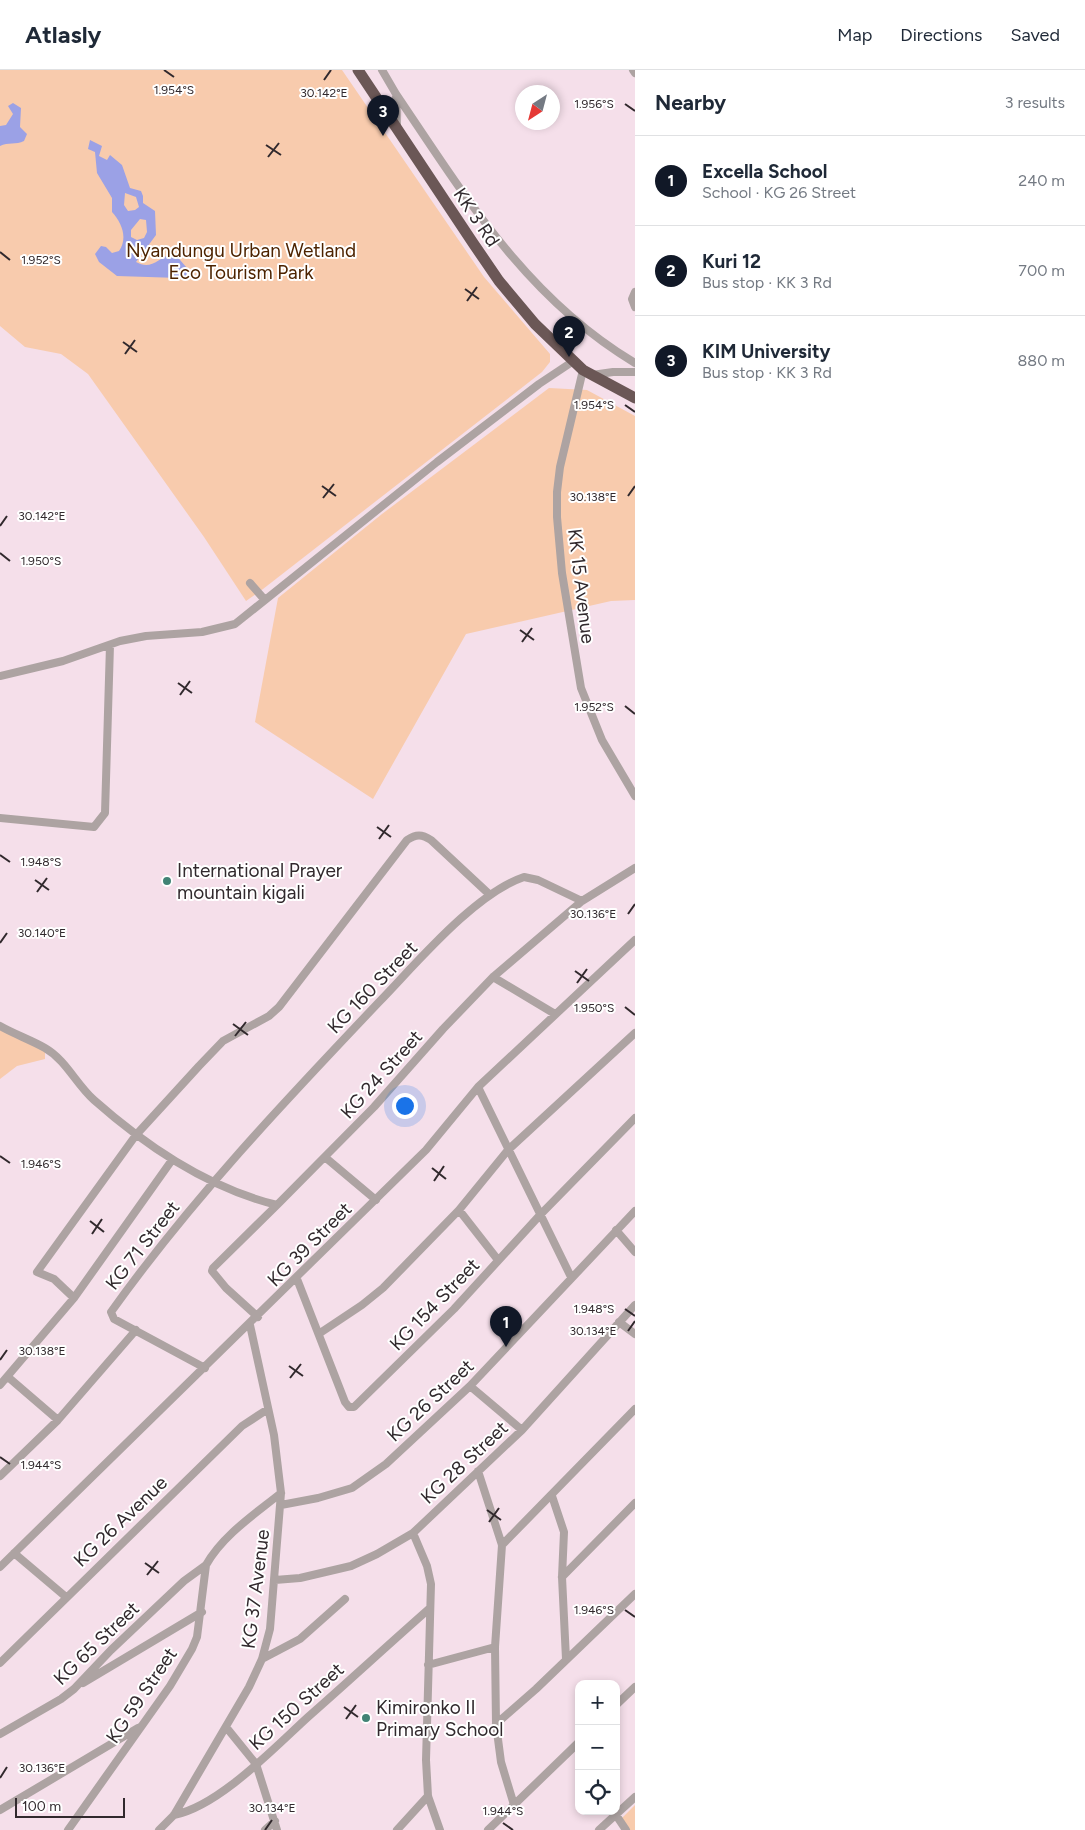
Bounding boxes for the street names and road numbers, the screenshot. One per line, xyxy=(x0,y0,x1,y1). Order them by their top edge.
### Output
street label: KK 3 Rd xyxy=(449,184,505,251)
street label: KK 15 Avenue xyxy=(563,527,600,645)
street label: KG 160 Street xyxy=(323,936,422,1038)
street label: KG 24 Street xyxy=(336,1025,427,1123)
street label: KG 71 Street xyxy=(100,1196,184,1294)
street label: KG 39 Street xyxy=(262,1197,356,1291)
street label: KG 154 Street xyxy=(385,1253,484,1355)
street label: KG 26 Street xyxy=(382,1354,478,1446)
street label: KG 28 Street xyxy=(416,1416,513,1509)
street label: KG 26 Avenue xyxy=(69,1471,172,1572)
street label: KG 37 Avenue xyxy=(237,1528,274,1650)
street label: KG 65 Street xyxy=(49,1597,144,1690)
street label: KG 59 Street xyxy=(101,1643,182,1747)
street label: KG 150 Street xyxy=(244,1658,348,1755)

